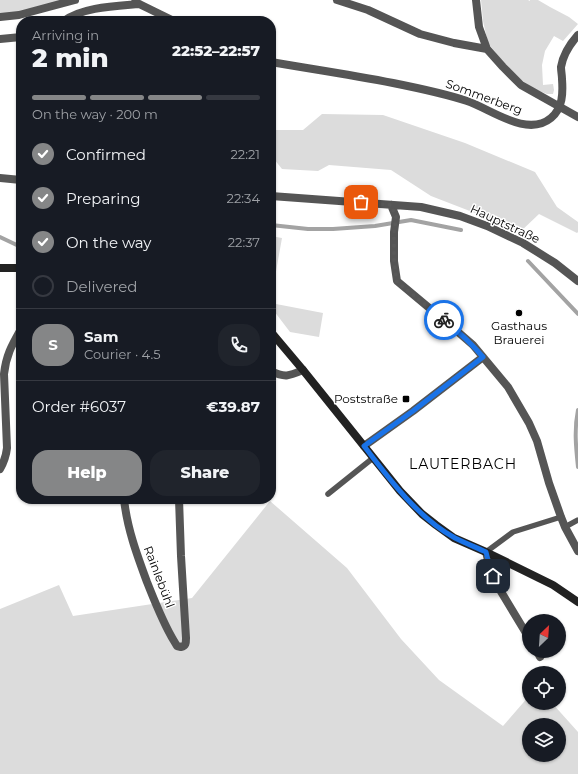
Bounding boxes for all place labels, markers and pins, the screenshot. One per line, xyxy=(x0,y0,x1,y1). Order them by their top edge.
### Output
pin xyxy=(344,185,378,219)
marker: Gasthaus Brauerei xyxy=(514,308,524,318)
place label: Gasthaus Brauerei xyxy=(491,318,547,347)
place label: Poststraße xyxy=(334,391,398,406)
marker: Poststraße xyxy=(401,394,411,404)
pin xyxy=(476,559,510,593)

